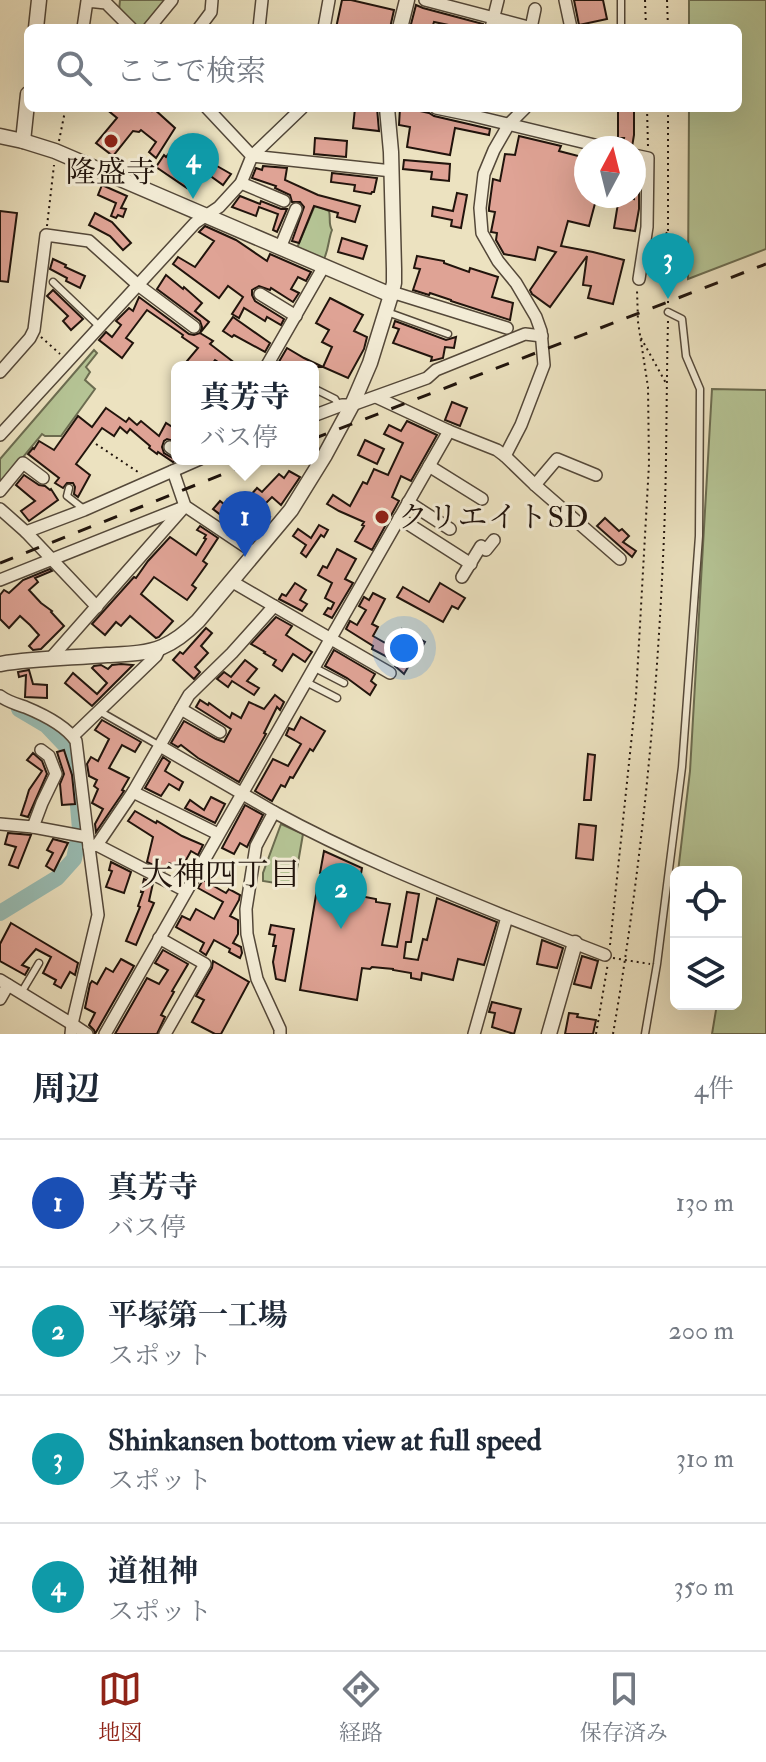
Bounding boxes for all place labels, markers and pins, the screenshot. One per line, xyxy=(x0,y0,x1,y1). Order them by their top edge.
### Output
marker: 隆盛寺 xyxy=(102,132,120,150)
pin: 4 xyxy=(167,133,219,199)
place label: 隆盛寺 xyxy=(66,154,156,191)
pin: 3 xyxy=(642,233,694,299)
pin: 1 xyxy=(219,491,271,557)
place label: クリエイトSD xyxy=(398,499,589,536)
marker: クリエイトSD xyxy=(373,508,391,526)
pin: 2 xyxy=(315,863,367,929)

